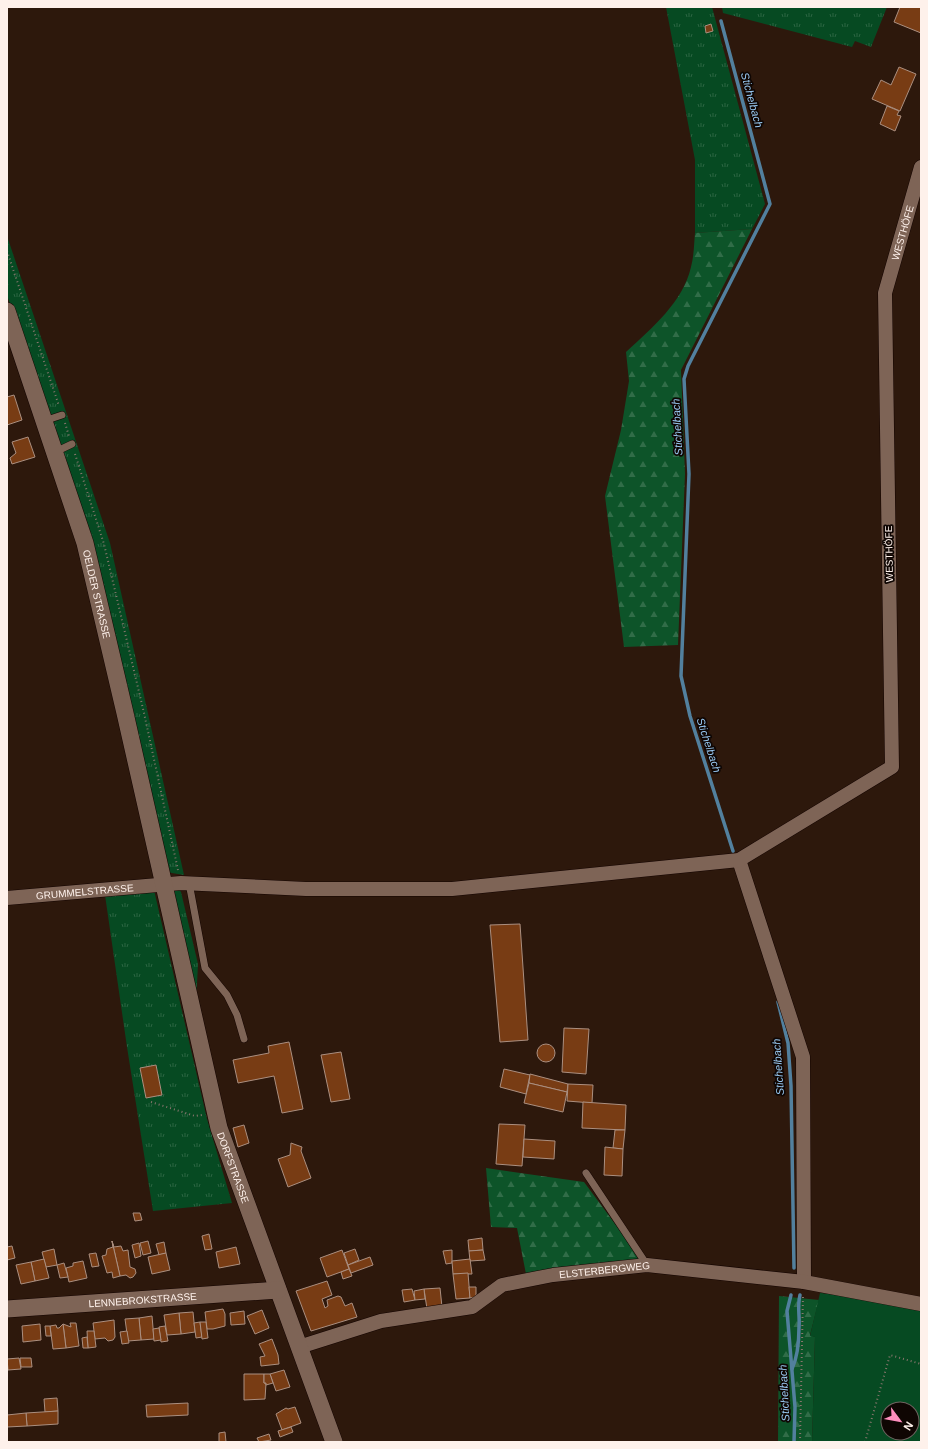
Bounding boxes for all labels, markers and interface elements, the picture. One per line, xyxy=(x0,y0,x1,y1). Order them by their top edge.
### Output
water label: Stichelbach xyxy=(739,71,765,129)
street label: WESTHÖFE xyxy=(889,204,915,262)
water label: Stichelbach xyxy=(670,398,684,456)
street label: WESTHÖFE xyxy=(883,525,895,582)
street label: OELDER STRASSE xyxy=(81,548,113,640)
water label: Stichelbach xyxy=(695,716,723,774)
street label: GRUMMELSTRASSE xyxy=(35,882,134,901)
water label: Stichelbach xyxy=(770,1038,786,1096)
street label: DORFSTRASSE xyxy=(215,1130,252,1205)
street label: ELSTERBERGWEG xyxy=(559,1259,651,1280)
street label: LENNEBROKSTRASSE xyxy=(88,1290,197,1309)
water label: Stichelbach xyxy=(777,1364,791,1422)
north arrow xyxy=(880,1401,920,1441)
text: N xyxy=(901,1420,916,1433)

